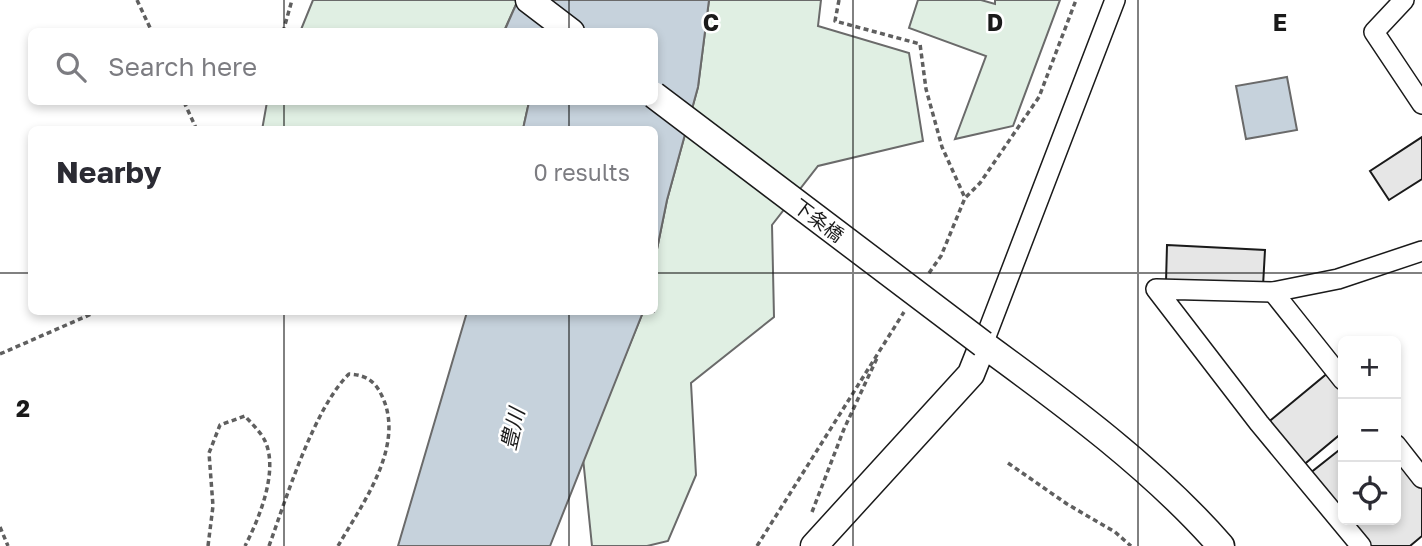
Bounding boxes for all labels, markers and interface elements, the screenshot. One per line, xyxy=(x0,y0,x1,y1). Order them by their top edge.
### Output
text: C xyxy=(703,8,719,36)
text: D xyxy=(987,8,1003,36)
text: E xyxy=(1273,8,1287,36)
search box xyxy=(28,28,658,105)
icon: search xyxy=(52,48,90,86)
text: Search here xyxy=(108,51,257,82)
text: Nearby xyxy=(56,154,161,190)
text: 0 results xyxy=(534,158,630,186)
street label: 下条橋 xyxy=(789,194,849,246)
map controls xyxy=(1338,336,1401,525)
button: + xyxy=(1338,336,1401,399)
text: 2 xyxy=(16,394,30,422)
button: − xyxy=(1338,399,1401,462)
water label: 豊川 xyxy=(495,404,530,452)
button: locate xyxy=(1338,462,1401,525)

